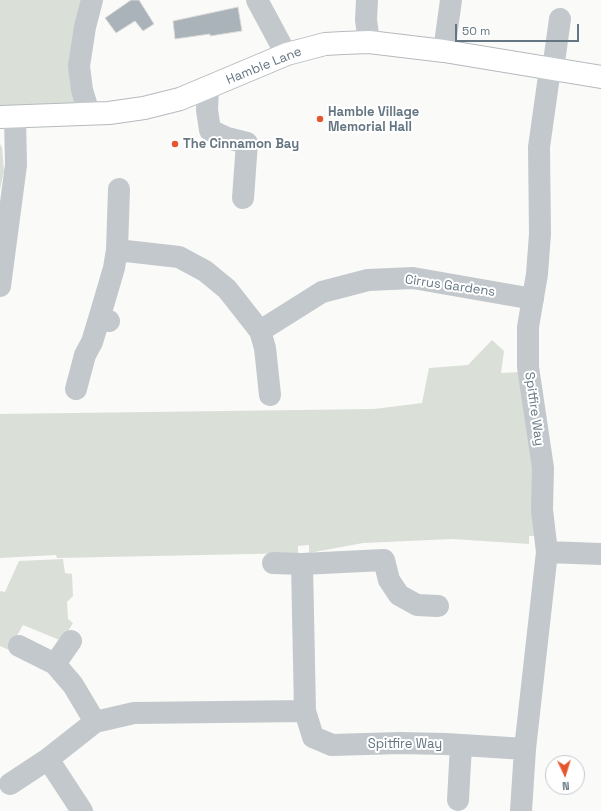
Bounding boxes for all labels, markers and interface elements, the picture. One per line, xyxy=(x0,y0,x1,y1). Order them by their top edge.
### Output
scale bar xyxy=(457,16,581,42)
text: 50 m xyxy=(462,23,490,39)
street label: Hamble Lane xyxy=(224,44,304,88)
place label: Hamble Village Memorial Hall xyxy=(328,104,419,135)
marker: Hamble Village Memorial Hall xyxy=(315,114,325,124)
place label: The Cinnamon Bay xyxy=(183,136,299,152)
marker: The Cinnamon Bay xyxy=(170,139,180,149)
street label: Cirrus Gardens xyxy=(404,272,496,300)
street label: Spitfire Way xyxy=(521,371,547,447)
street label: Spitfire Way xyxy=(368,736,442,752)
north arrow xyxy=(545,755,585,795)
text: N xyxy=(562,779,570,793)

